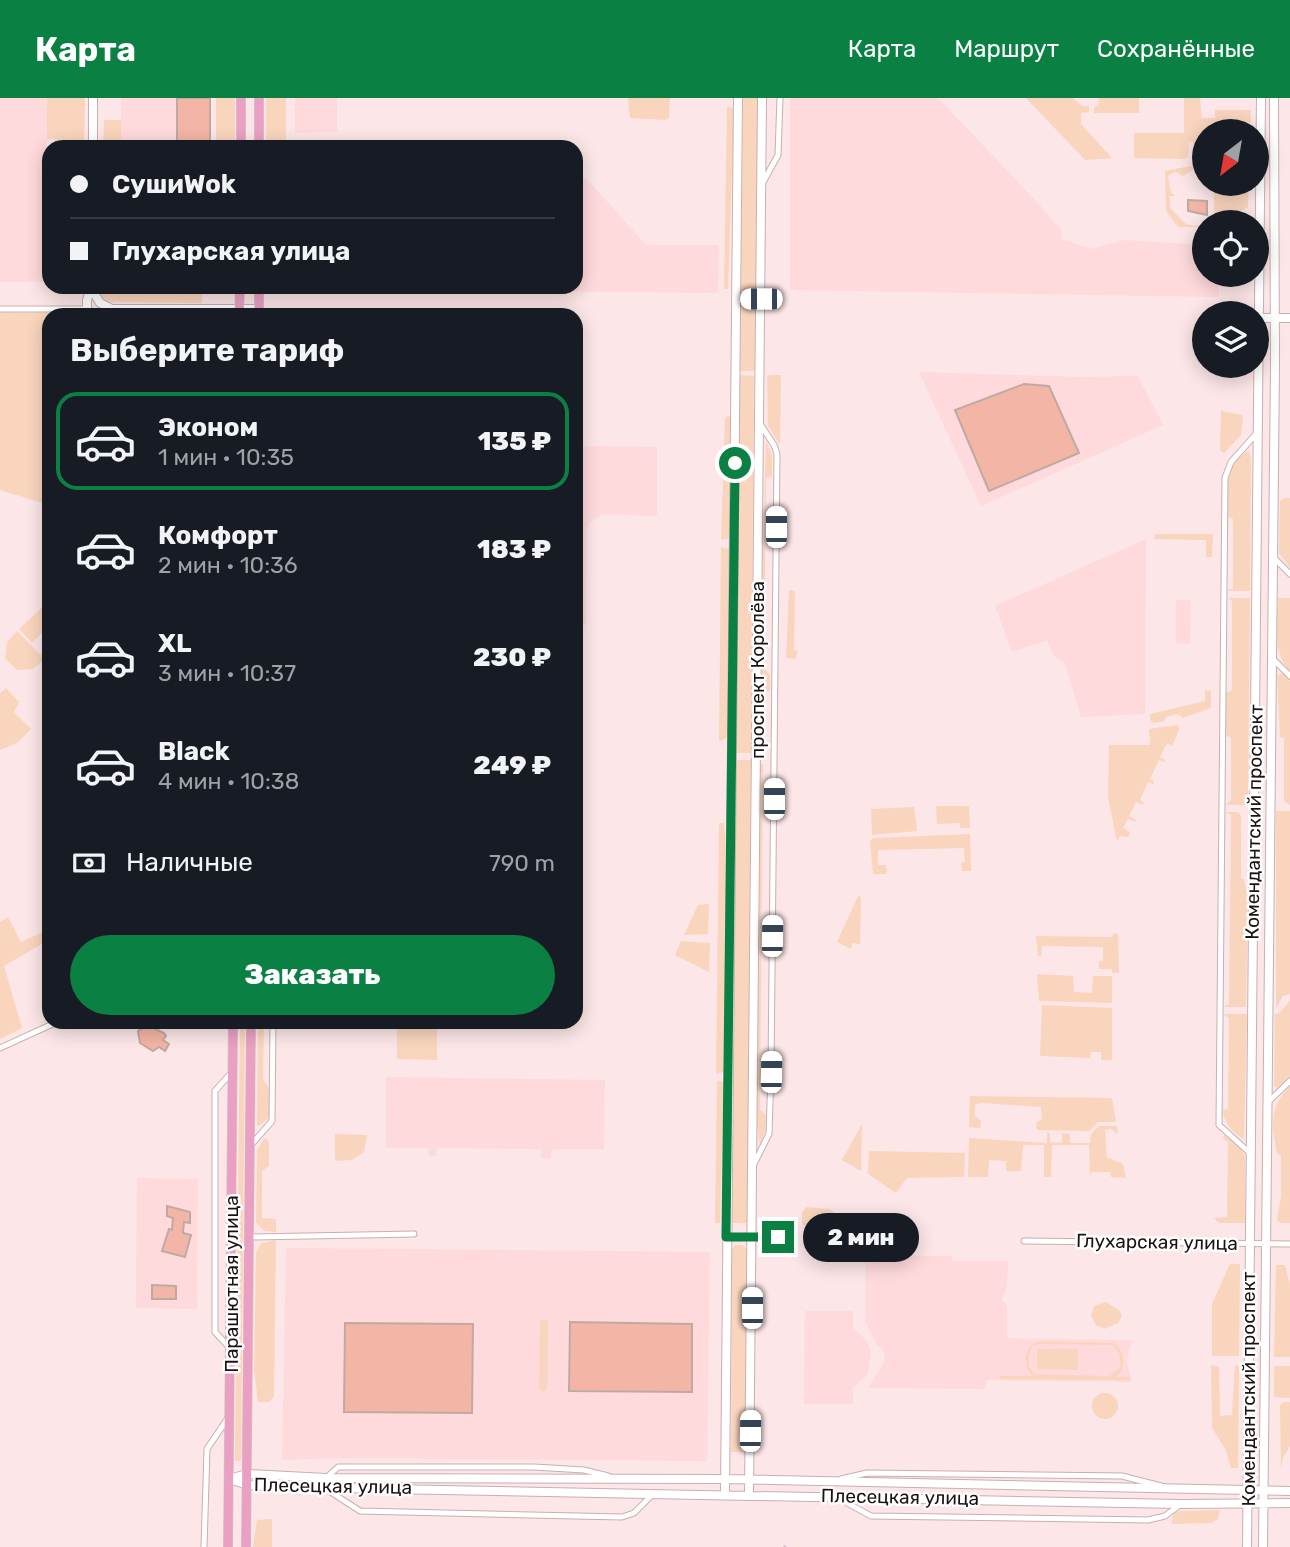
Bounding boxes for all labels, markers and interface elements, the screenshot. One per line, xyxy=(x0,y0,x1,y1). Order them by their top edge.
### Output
text: Карта xyxy=(35,30,136,69)
text: Карта xyxy=(848,35,916,63)
text: Маршрут xyxy=(954,35,1059,63)
text: Сохранённые xyxy=(1097,35,1255,63)
north arrow xyxy=(1192,119,1269,196)
map controls xyxy=(1192,119,1269,378)
text: СушиWok xyxy=(112,169,236,200)
button: locate xyxy=(1192,210,1269,287)
text: Глухарская улица xyxy=(112,236,350,267)
car xyxy=(741,289,783,310)
button: layers xyxy=(1192,301,1269,378)
text: Выберите тариф xyxy=(70,331,344,369)
icon: car xyxy=(74,410,137,473)
text: Эконом xyxy=(158,412,258,443)
text: 135 ₽ xyxy=(478,426,551,457)
text: 1 мин · 10:35 xyxy=(158,443,294,471)
route start xyxy=(719,447,751,479)
car xyxy=(766,506,787,548)
icon: car xyxy=(74,518,137,581)
text: Комфорт xyxy=(158,520,278,551)
text: 183 ₽ xyxy=(477,534,551,565)
text: 2 мин · 10:36 xyxy=(158,551,298,579)
street label: проспект Королёва xyxy=(746,581,769,759)
icon: car xyxy=(74,626,137,689)
text: XL xyxy=(158,628,191,659)
text: 230 ₽ xyxy=(473,642,551,673)
text: 3 мин · 10:37 xyxy=(158,659,296,687)
street label: Комендантский проспект xyxy=(1240,704,1268,940)
icon: car xyxy=(74,734,137,797)
text: Black xyxy=(158,736,230,767)
text: 249 ₽ xyxy=(473,750,551,781)
text: 4 мин · 10:38 xyxy=(158,767,299,795)
car xyxy=(764,778,785,820)
icon: cash xyxy=(70,844,108,882)
text: Наличные xyxy=(126,847,253,878)
text: 790 m xyxy=(489,849,555,877)
car xyxy=(762,915,783,957)
button: Заказать xyxy=(70,935,555,1015)
car xyxy=(761,1051,782,1093)
street label: Парашютная улица xyxy=(220,1195,243,1373)
callout: 2 мин xyxy=(802,1212,918,1262)
route end xyxy=(762,1221,794,1253)
text: 2 мин xyxy=(827,1223,895,1251)
street label: Глухарская улица xyxy=(1076,1229,1238,1255)
street label: Комендантский проспект xyxy=(1237,1271,1260,1507)
car xyxy=(742,1287,763,1329)
car xyxy=(740,1410,761,1452)
street label: Плесецкая улица xyxy=(254,1473,412,1499)
street label: Плесецкая улица xyxy=(821,1484,979,1510)

